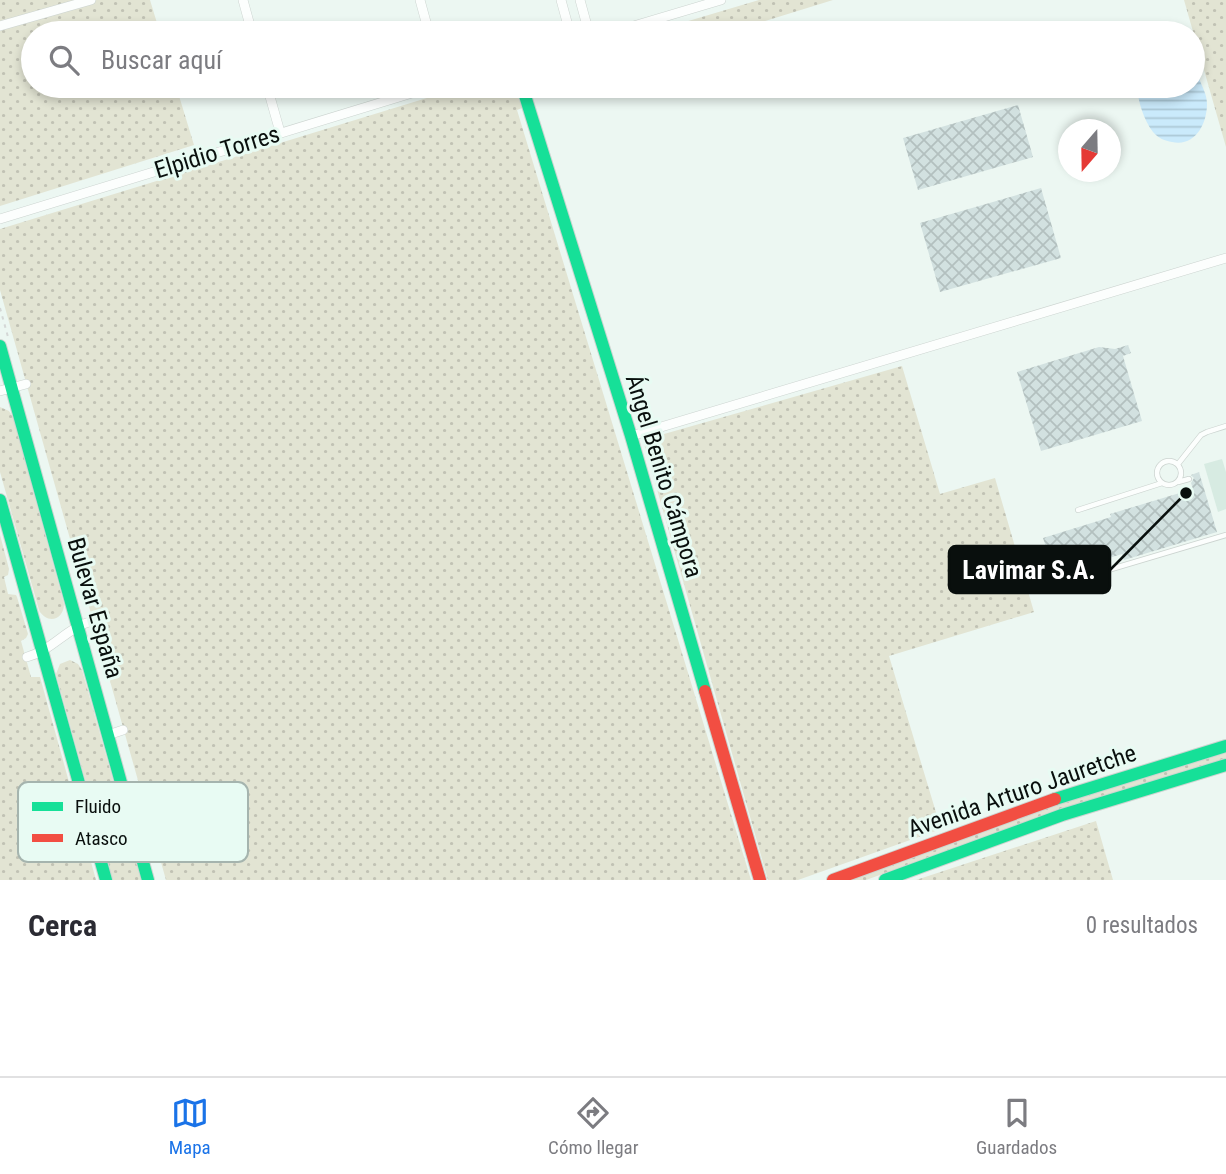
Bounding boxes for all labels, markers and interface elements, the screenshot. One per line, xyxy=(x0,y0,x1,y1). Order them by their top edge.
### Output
search box xyxy=(21,21,1205,98)
icon: search xyxy=(45,41,83,79)
text: Buscar aquí xyxy=(101,45,222,75)
north arrow xyxy=(1058,119,1121,182)
street label: Elpidio Torres xyxy=(151,120,283,184)
street label: Ángel Benito Cámpora xyxy=(620,371,708,581)
street label: Bulevar España xyxy=(62,534,128,682)
callout: Lavimar S.A. xyxy=(949,546,1110,593)
text: Lavimar S.A. xyxy=(962,555,1096,585)
street label: Avenida Arturo Jauretche xyxy=(904,739,1140,843)
legend xyxy=(18,782,248,862)
text: Fluido xyxy=(75,795,121,818)
text: Atasco xyxy=(75,827,128,850)
text: Cerca xyxy=(28,908,97,943)
text: 0 resultados xyxy=(1086,912,1198,939)
tab: Mapa xyxy=(169,1094,211,1159)
tab: Cómo llegar xyxy=(548,1094,639,1159)
tab: Guardados xyxy=(976,1094,1057,1159)

